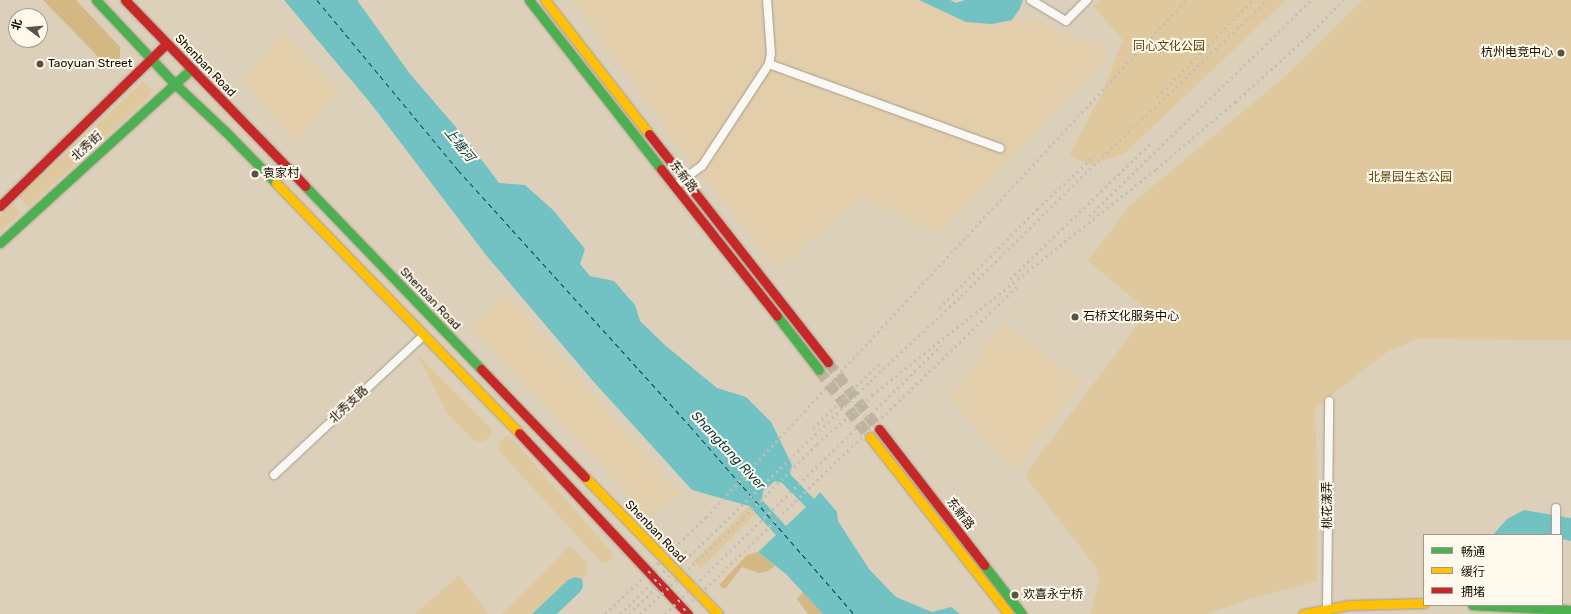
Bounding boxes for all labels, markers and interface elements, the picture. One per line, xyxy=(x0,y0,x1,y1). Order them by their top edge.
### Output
north arrow xyxy=(8,8,48,48)
text: 北 xyxy=(9,18,25,32)
street label: Shenban Road xyxy=(172,32,238,100)
park label: 同心文化公园 xyxy=(1133,40,1205,54)
place label: 杭州电竞中心 xyxy=(1481,46,1553,60)
marker: 杭州电竞中心 xyxy=(1556,48,1566,58)
place label: Taoyuan Street xyxy=(48,57,132,71)
marker: Taoyuan Street xyxy=(35,59,45,69)
water label: 上塘河 xyxy=(441,125,477,165)
street label: 北秀街 xyxy=(69,130,105,164)
street label: 东新路 xyxy=(666,158,700,196)
place label: 袁家村 xyxy=(263,167,299,181)
marker: 袁家村 xyxy=(250,169,260,179)
park label: 北景园生态公园 xyxy=(1368,171,1452,185)
street label: Shenban Road xyxy=(397,265,463,333)
place label: 石桥文化服务中心 xyxy=(1083,310,1179,324)
marker: 石桥文化服务中心 xyxy=(1070,312,1080,322)
street label: 北秀支路 xyxy=(327,383,371,427)
water label: Shangtang River xyxy=(688,409,768,493)
street label: 桃花漾弄 xyxy=(1321,481,1335,529)
street label: 东新路 xyxy=(943,495,977,533)
street label: Shenban Road xyxy=(622,498,688,566)
legend xyxy=(1423,534,1563,606)
text: 畅通 xyxy=(1461,545,1485,559)
text: 缓行 xyxy=(1461,565,1485,579)
text: 拥堵 xyxy=(1461,585,1485,599)
place label: 欢喜永宁桥 xyxy=(1023,588,1083,602)
marker: 欢喜永宁桥 xyxy=(1010,590,1020,600)

